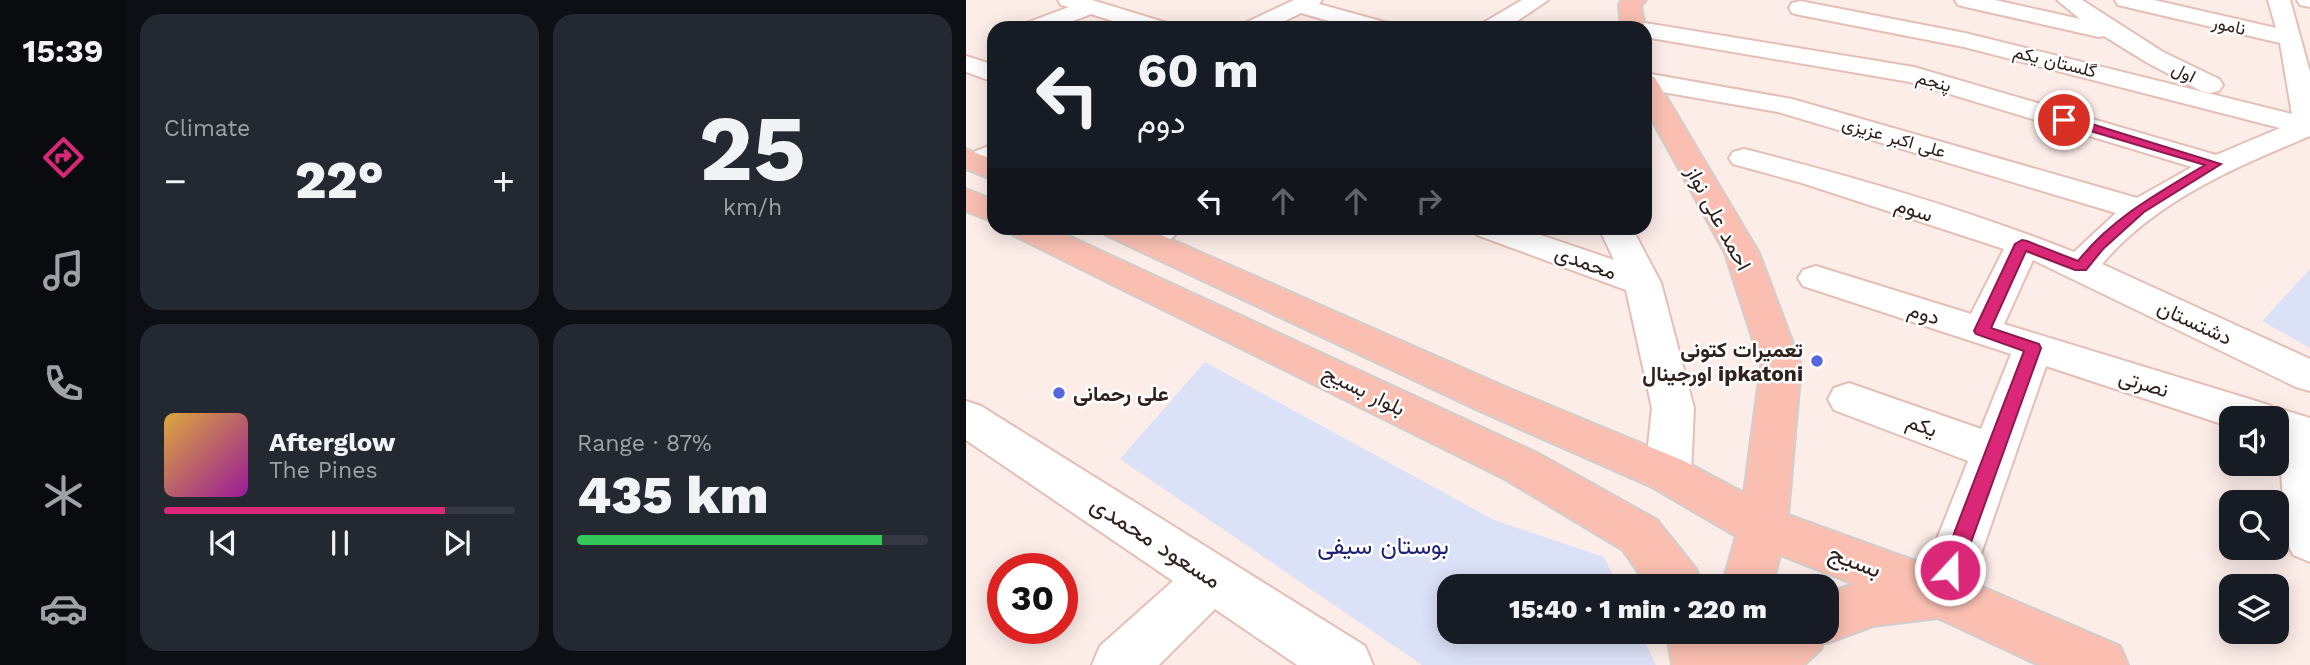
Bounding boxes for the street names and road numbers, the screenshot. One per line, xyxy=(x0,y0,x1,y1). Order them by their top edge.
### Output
street label: نامور xyxy=(2209,11,2248,40)
street label: گلستان یکم xyxy=(2011,41,2099,83)
street label: اول xyxy=(2168,57,2199,88)
street label: پنجم xyxy=(1914,66,1954,98)
street label: علی اکبر عزیزی xyxy=(1840,112,1948,163)
street label: احمد علی نواز xyxy=(1680,160,1757,275)
street label: سوم xyxy=(1891,191,1936,229)
street label: محمدی xyxy=(1552,239,1620,285)
street label: دشتستان xyxy=(2154,294,2236,350)
street label: دوم xyxy=(1905,296,1943,332)
street label: بلوار بسیج xyxy=(1318,359,1409,422)
street label: نصرتی xyxy=(2116,364,2172,403)
street label: یکم xyxy=(1903,408,1941,444)
street label: مسعود محمدی xyxy=(1085,489,1226,595)
street label: بسیج xyxy=(1824,538,1885,587)

